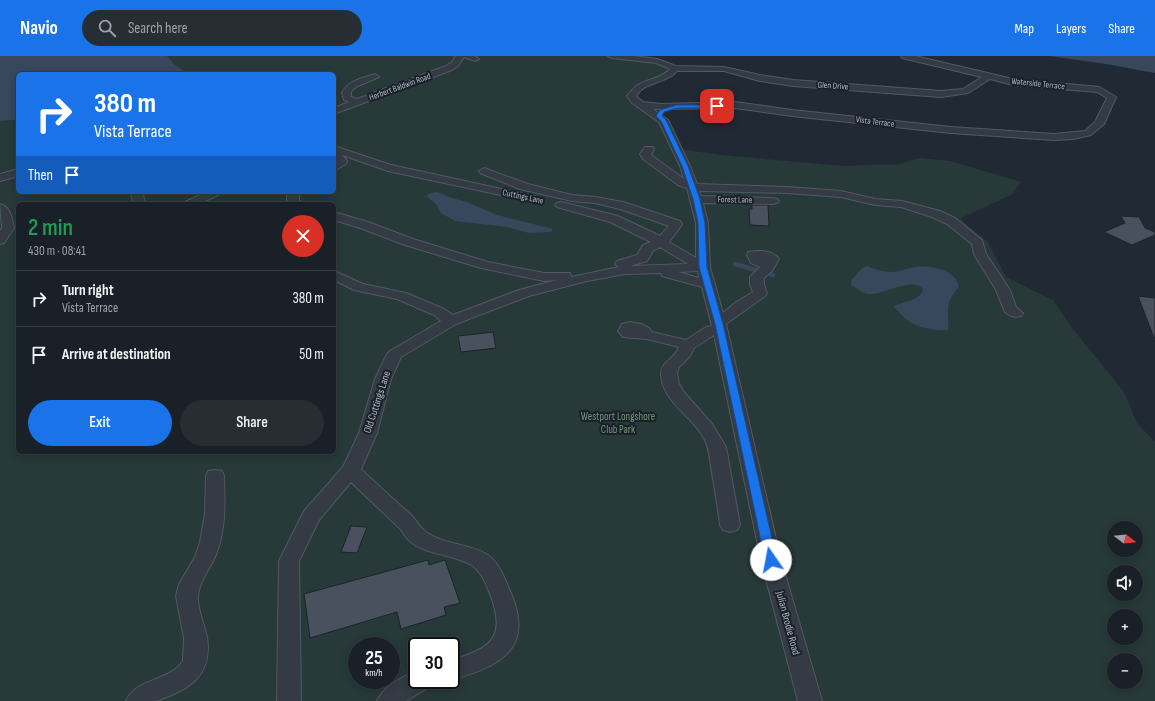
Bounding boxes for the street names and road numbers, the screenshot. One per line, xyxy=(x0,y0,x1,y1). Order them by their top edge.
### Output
street label: Herbert Baldwin Road xyxy=(368,71,433,103)
street label: Waterside Terrace xyxy=(1011,76,1066,92)
street label: Glen Drive xyxy=(817,79,849,93)
street label: Vista Terrace xyxy=(855,114,895,130)
street label: Cuttings Lane xyxy=(501,187,545,207)
street label: Forest Lane xyxy=(718,194,753,206)
street label: Old Cuttings Lane xyxy=(361,369,393,435)
street label: Julian Brodie Road xyxy=(773,589,803,657)

